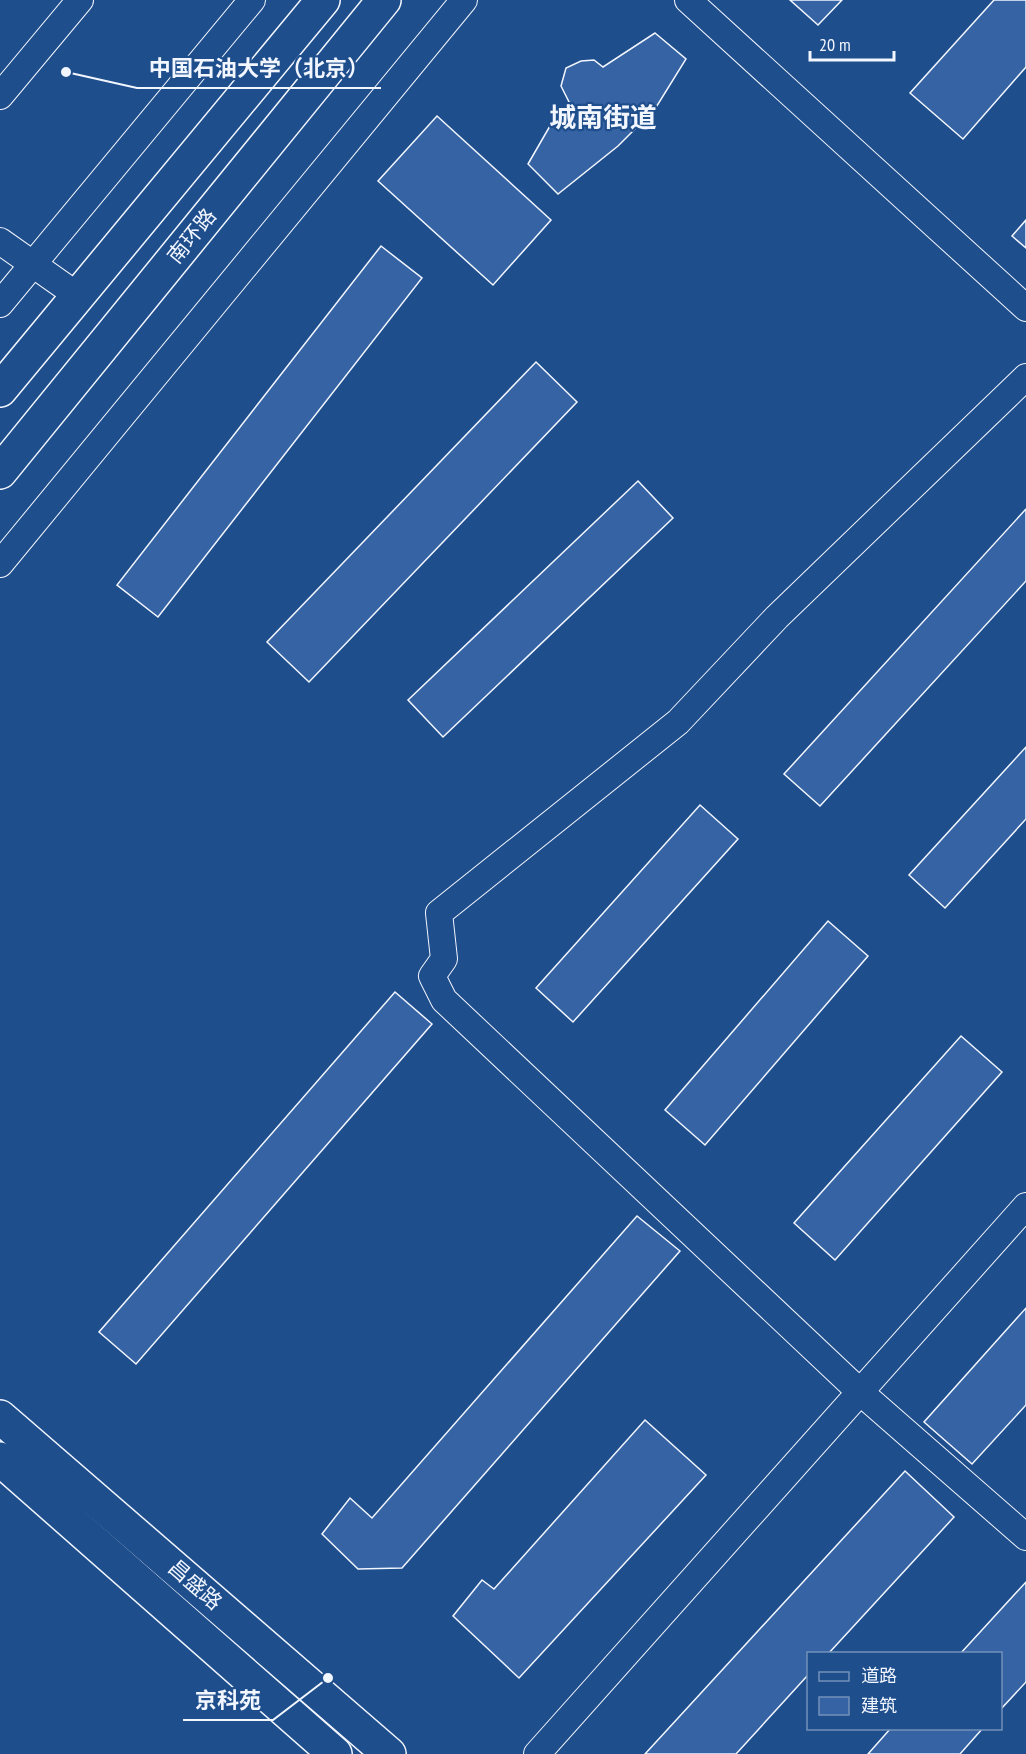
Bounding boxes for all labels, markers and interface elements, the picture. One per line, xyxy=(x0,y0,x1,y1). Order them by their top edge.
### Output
scale bar xyxy=(810,24,894,62)
text: 20 m xyxy=(819,33,851,56)
callout: 中国石油大学（北京） xyxy=(137,48,381,88)
text: 中国石油大学（北京） xyxy=(149,54,369,82)
district label: 城南街道 xyxy=(549,100,657,134)
street label: 南环路 xyxy=(161,203,222,269)
street label: 昌盛路 xyxy=(163,1554,228,1615)
legend xyxy=(807,1652,1002,1730)
text: 道路 xyxy=(861,1664,897,1687)
callout: 京科苑 xyxy=(183,1680,273,1720)
text: 京科苑 xyxy=(195,1686,261,1714)
text: 建筑 xyxy=(861,1694,897,1717)

